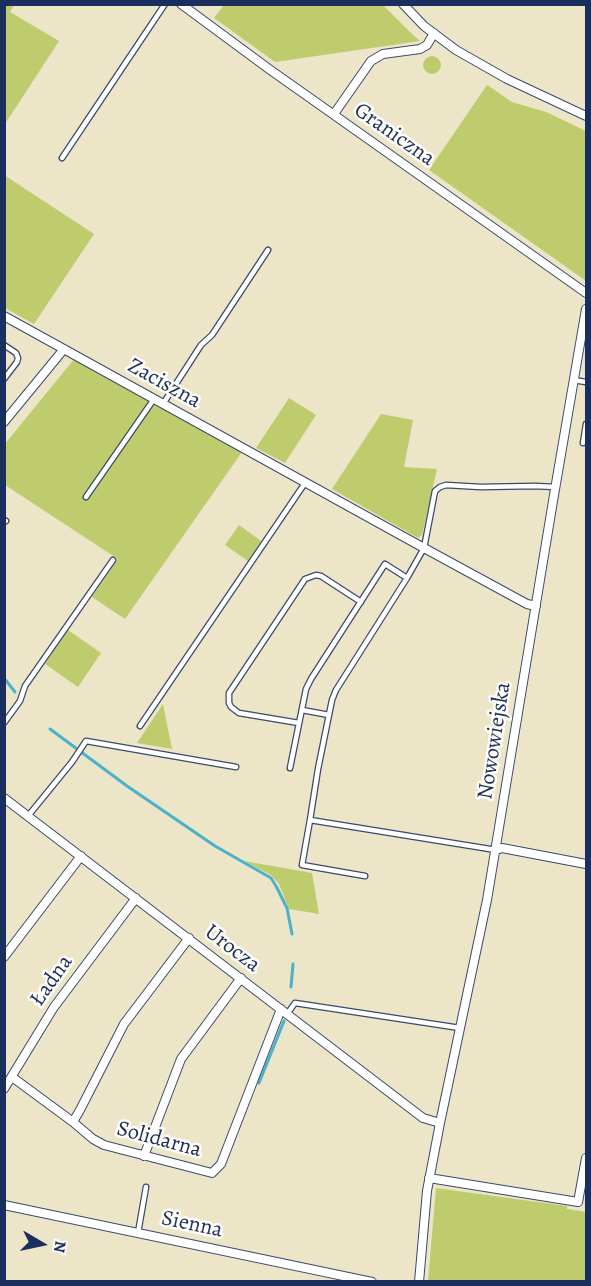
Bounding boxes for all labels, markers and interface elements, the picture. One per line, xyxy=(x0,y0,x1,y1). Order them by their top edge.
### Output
street label: Graniczna xyxy=(348,98,440,172)
street label: Zaciszna xyxy=(123,353,205,415)
street label: Nowowiejska xyxy=(473,680,517,802)
street label: Urocza xyxy=(199,919,265,979)
street label: Ładna xyxy=(25,950,79,1012)
street label: Solidarna xyxy=(114,1116,204,1164)
street label: Sienna xyxy=(159,1206,225,1244)
north arrow xyxy=(12,1214,72,1274)
text: N xyxy=(48,1239,72,1254)

